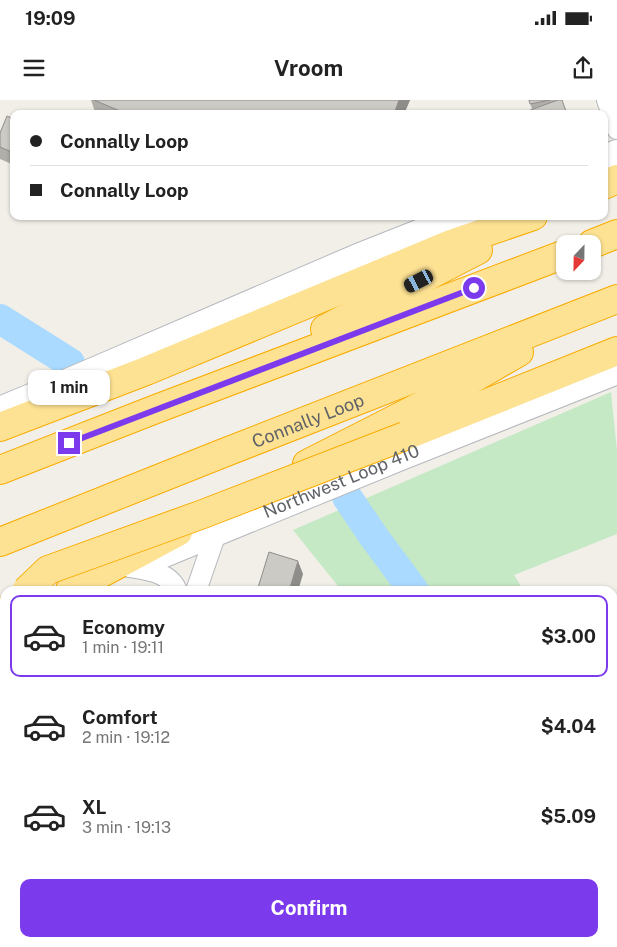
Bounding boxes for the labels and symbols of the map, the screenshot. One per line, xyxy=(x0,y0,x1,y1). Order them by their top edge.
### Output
north arrow xyxy=(556,235,601,280)
car xyxy=(402,268,435,294)
route start xyxy=(463,277,485,299)
callout: 1 min xyxy=(28,370,110,406)
street label: Connally Loop xyxy=(249,389,367,451)
route end xyxy=(58,432,80,454)
street label: Northwest Loop 410 xyxy=(260,439,422,522)

